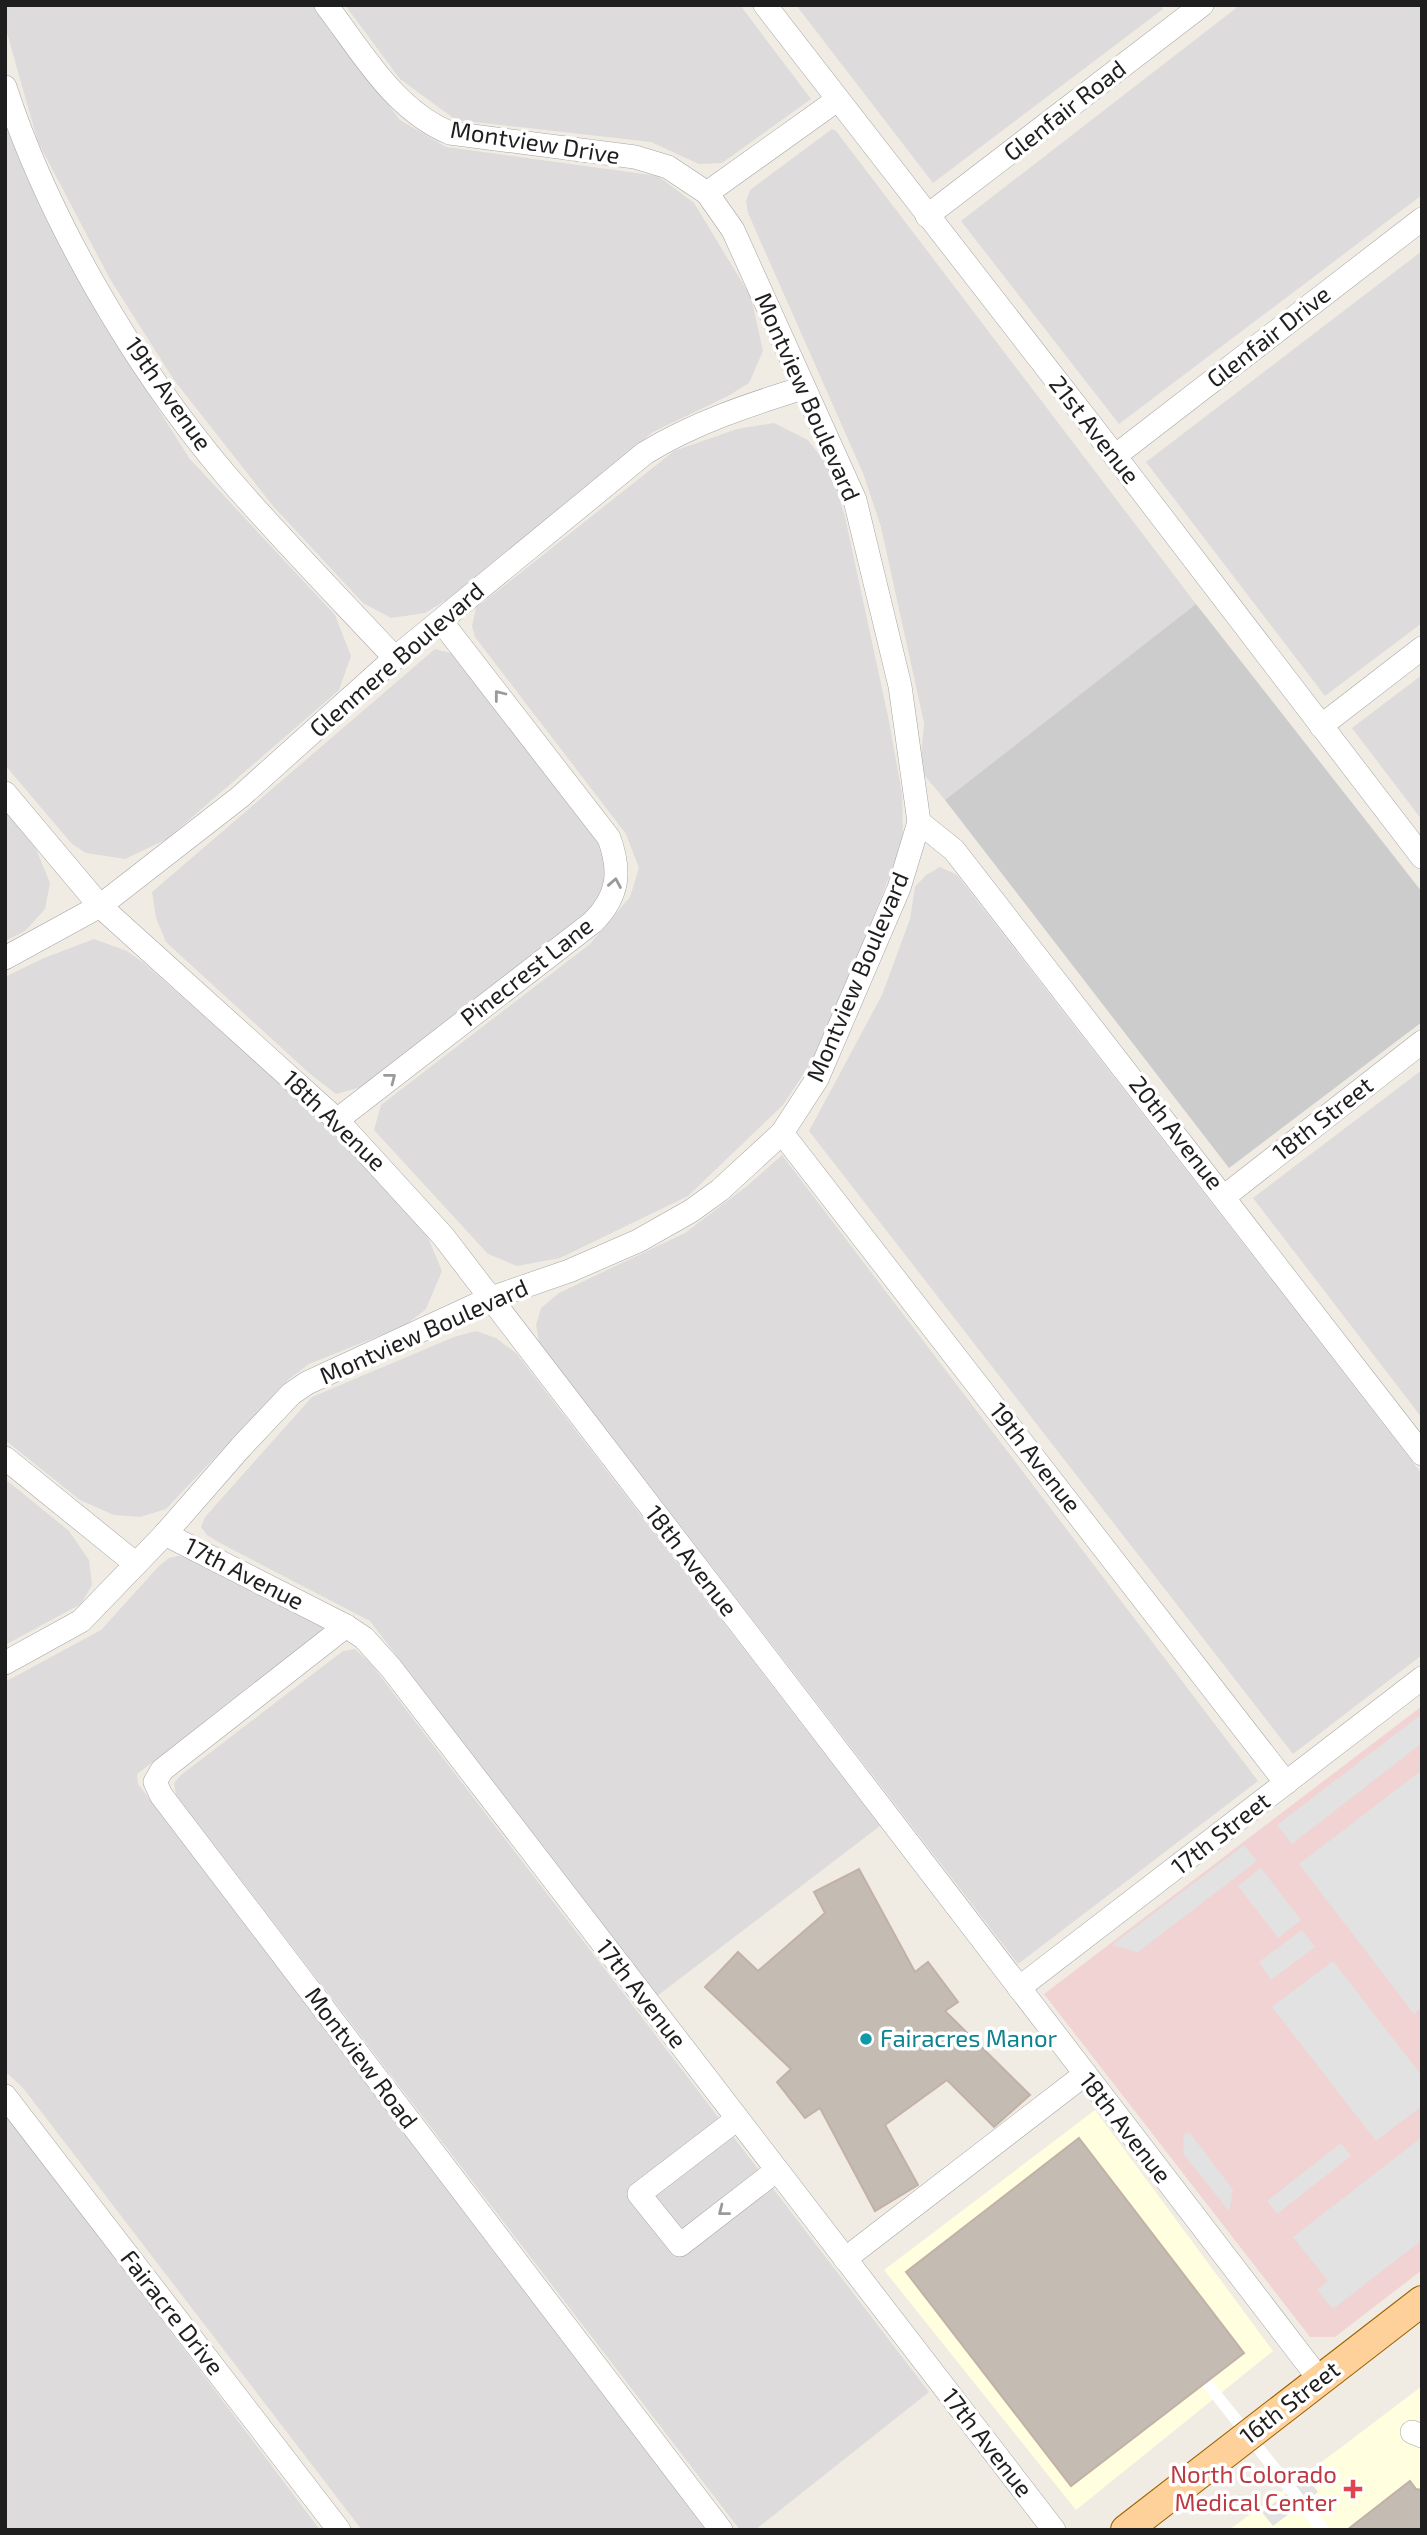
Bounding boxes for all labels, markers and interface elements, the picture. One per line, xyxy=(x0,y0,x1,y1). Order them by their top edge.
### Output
street label: Glenfair Road xyxy=(997,53,1131,167)
street label: Montview Drive xyxy=(449,114,622,169)
street label: Glenfair Drive xyxy=(1201,279,1336,393)
street label: Montview Boulevard xyxy=(749,288,867,505)
street label: 19th Avenue xyxy=(120,331,219,455)
street label: 21st Avenue xyxy=(1044,369,1146,489)
street label: Glenmere Boulevard xyxy=(303,575,489,742)
one-way arrow xyxy=(494,690,507,702)
street label: Montview Boulevard xyxy=(799,867,914,1086)
one-way arrow xyxy=(607,877,622,889)
street label: Pinecrest Lane xyxy=(454,910,598,1031)
street label: 18th Avenue xyxy=(277,1063,393,1176)
street label: 20th Avenue xyxy=(1124,1069,1231,1195)
street label: 18th Street xyxy=(1266,1070,1378,1166)
one-way arrow xyxy=(384,1073,396,1086)
street label: Montview Boulevard xyxy=(315,1272,532,1390)
street label: 19th Avenue xyxy=(984,1396,1088,1518)
street label: 18th Avenue xyxy=(640,1499,744,1621)
street label: 17th Avenue xyxy=(180,1530,309,1615)
street label: 17th Street xyxy=(1165,1785,1275,1880)
street label: 17th Avenue xyxy=(591,1933,694,2053)
street label: Montview Road xyxy=(300,1981,425,2133)
place label: Fairacres Manor xyxy=(880,2023,1058,2052)
marker: Fairacres Manor xyxy=(858,2031,874,2047)
street label: 18th Avenue xyxy=(1074,2066,1178,2188)
one-way arrow xyxy=(718,2203,731,2216)
street label: Fairacre Drive xyxy=(115,2244,231,2380)
street label: 16th Street xyxy=(1233,2354,1345,2450)
street label: 17th Avenue xyxy=(937,2382,1040,2502)
place label: North Colorado Medical Center xyxy=(1170,2459,1337,2516)
marker: North Colorado Medical Center xyxy=(1343,2479,1363,2499)

